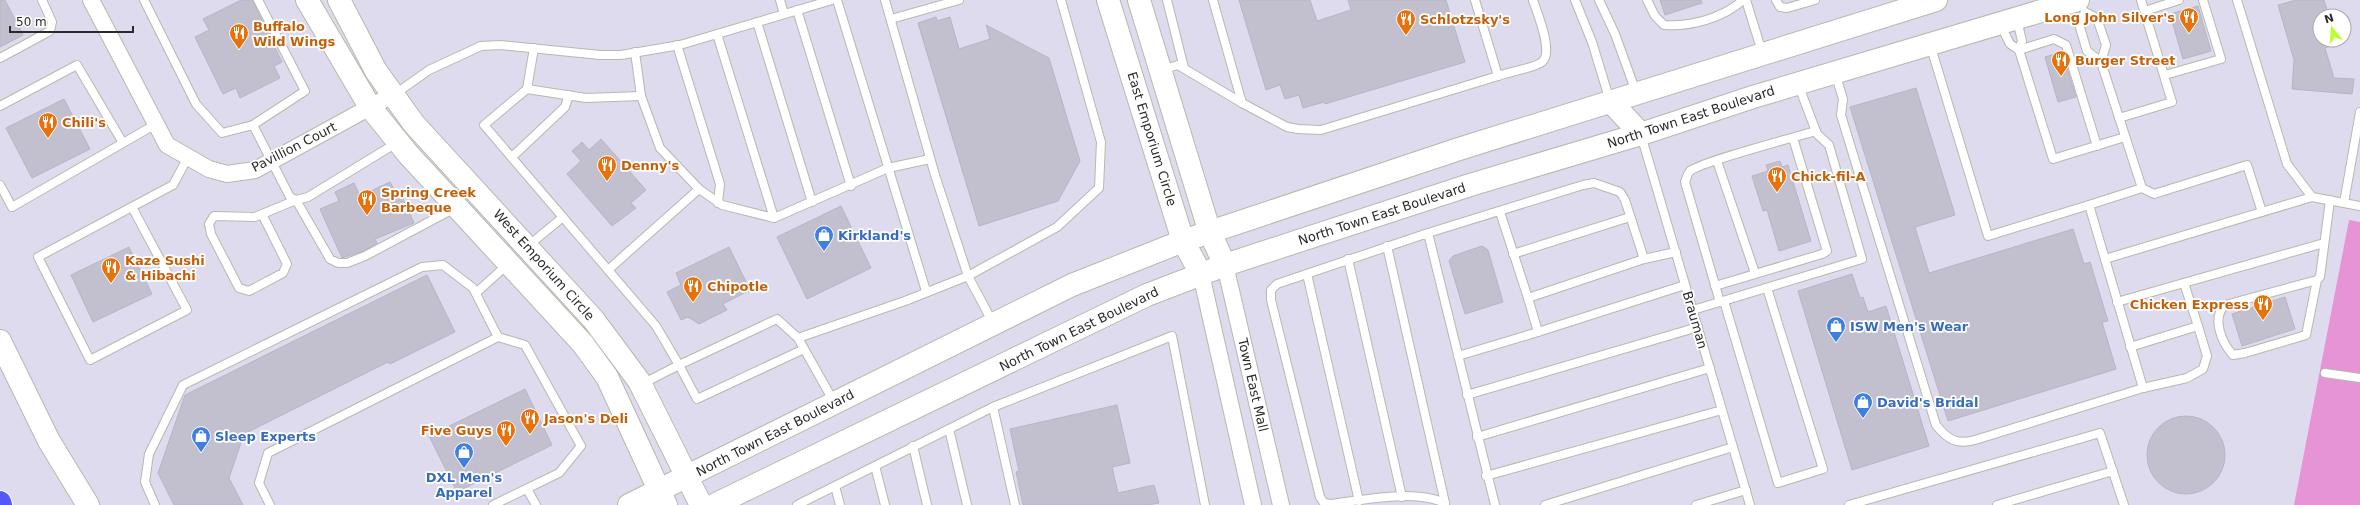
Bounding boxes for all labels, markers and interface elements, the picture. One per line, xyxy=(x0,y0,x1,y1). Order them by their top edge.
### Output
restaurant icon: Long John Silver's xyxy=(2178,6,2200,34)
scale bar xyxy=(10,8,133,34)
restaurant icon: Schlotzsky's xyxy=(1395,8,1417,36)
north arrow xyxy=(2312,8,2352,48)
place label: Long John Silver's xyxy=(2044,10,2175,25)
text: N xyxy=(2323,11,2336,26)
place label: Schlotzsky's xyxy=(1420,12,1510,27)
text: 50 m xyxy=(16,15,47,29)
place label: Buffalo Wild Wings xyxy=(253,19,335,49)
restaurant icon: Buffalo Wild Wings xyxy=(228,22,250,50)
restaurant icon: Burger Street xyxy=(2050,49,2072,77)
place label: Burger Street xyxy=(2075,53,2175,68)
street label: East Emporium Circle xyxy=(1124,70,1180,208)
street label: North Town East Boulevard xyxy=(1605,83,1777,151)
restaurant icon: Chili's xyxy=(37,111,59,139)
place label: Chili's xyxy=(62,115,106,130)
street label: Pavillion Court xyxy=(249,119,339,175)
restaurant icon: Denny's xyxy=(596,154,618,182)
place label: Denny's xyxy=(621,158,680,173)
restaurant icon: Chick-fil-A xyxy=(1766,165,1788,193)
place label: Chick-fil-A xyxy=(1791,169,1866,184)
street label: North Town East Boulevard xyxy=(1296,180,1468,248)
place label: Spring Creek Barbeque xyxy=(381,185,476,215)
restaurant icon: Spring Creek Barbeque xyxy=(356,188,378,216)
street label: West Emporium Circle xyxy=(490,207,598,323)
shop icon: Kirkland's xyxy=(813,224,835,252)
place label: Kirkland's xyxy=(838,228,911,243)
place label: Kaze Sushi & Hibachi xyxy=(125,253,205,283)
restaurant icon: Kaze Sushi & Hibachi xyxy=(100,256,122,284)
restaurant icon: Chipotle xyxy=(682,275,704,303)
place label: Chipotle xyxy=(707,279,768,294)
street label: North Town East Boulevard xyxy=(997,284,1161,374)
street label: Brauman xyxy=(1680,289,1710,351)
restaurant icon: Chicken Express xyxy=(2252,293,2274,321)
place label: Chicken Express xyxy=(2130,297,2249,312)
shop icon: ISW Men's Wear xyxy=(1825,315,1847,343)
place label: ISW Men's Wear xyxy=(1850,319,1969,334)
street label: Town East Mall xyxy=(1235,336,1271,433)
street label: North Town East Boulevard xyxy=(694,387,856,479)
shop icon: David's Bridal xyxy=(1852,391,1874,419)
place label: David's Bridal xyxy=(1877,395,1978,410)
restaurant icon: Jason's Deli xyxy=(519,407,541,435)
place label: Jason's Deli xyxy=(543,411,628,426)
restaurant icon: Five Guys xyxy=(495,419,517,447)
place label: Five Guys xyxy=(421,423,492,438)
shop icon: Sleep Experts xyxy=(190,425,212,453)
place label: Sleep Experts xyxy=(215,429,316,444)
shop icon: DXL Men's Apparel xyxy=(453,441,475,469)
place label: DXL Men's Apparel xyxy=(426,470,502,500)

